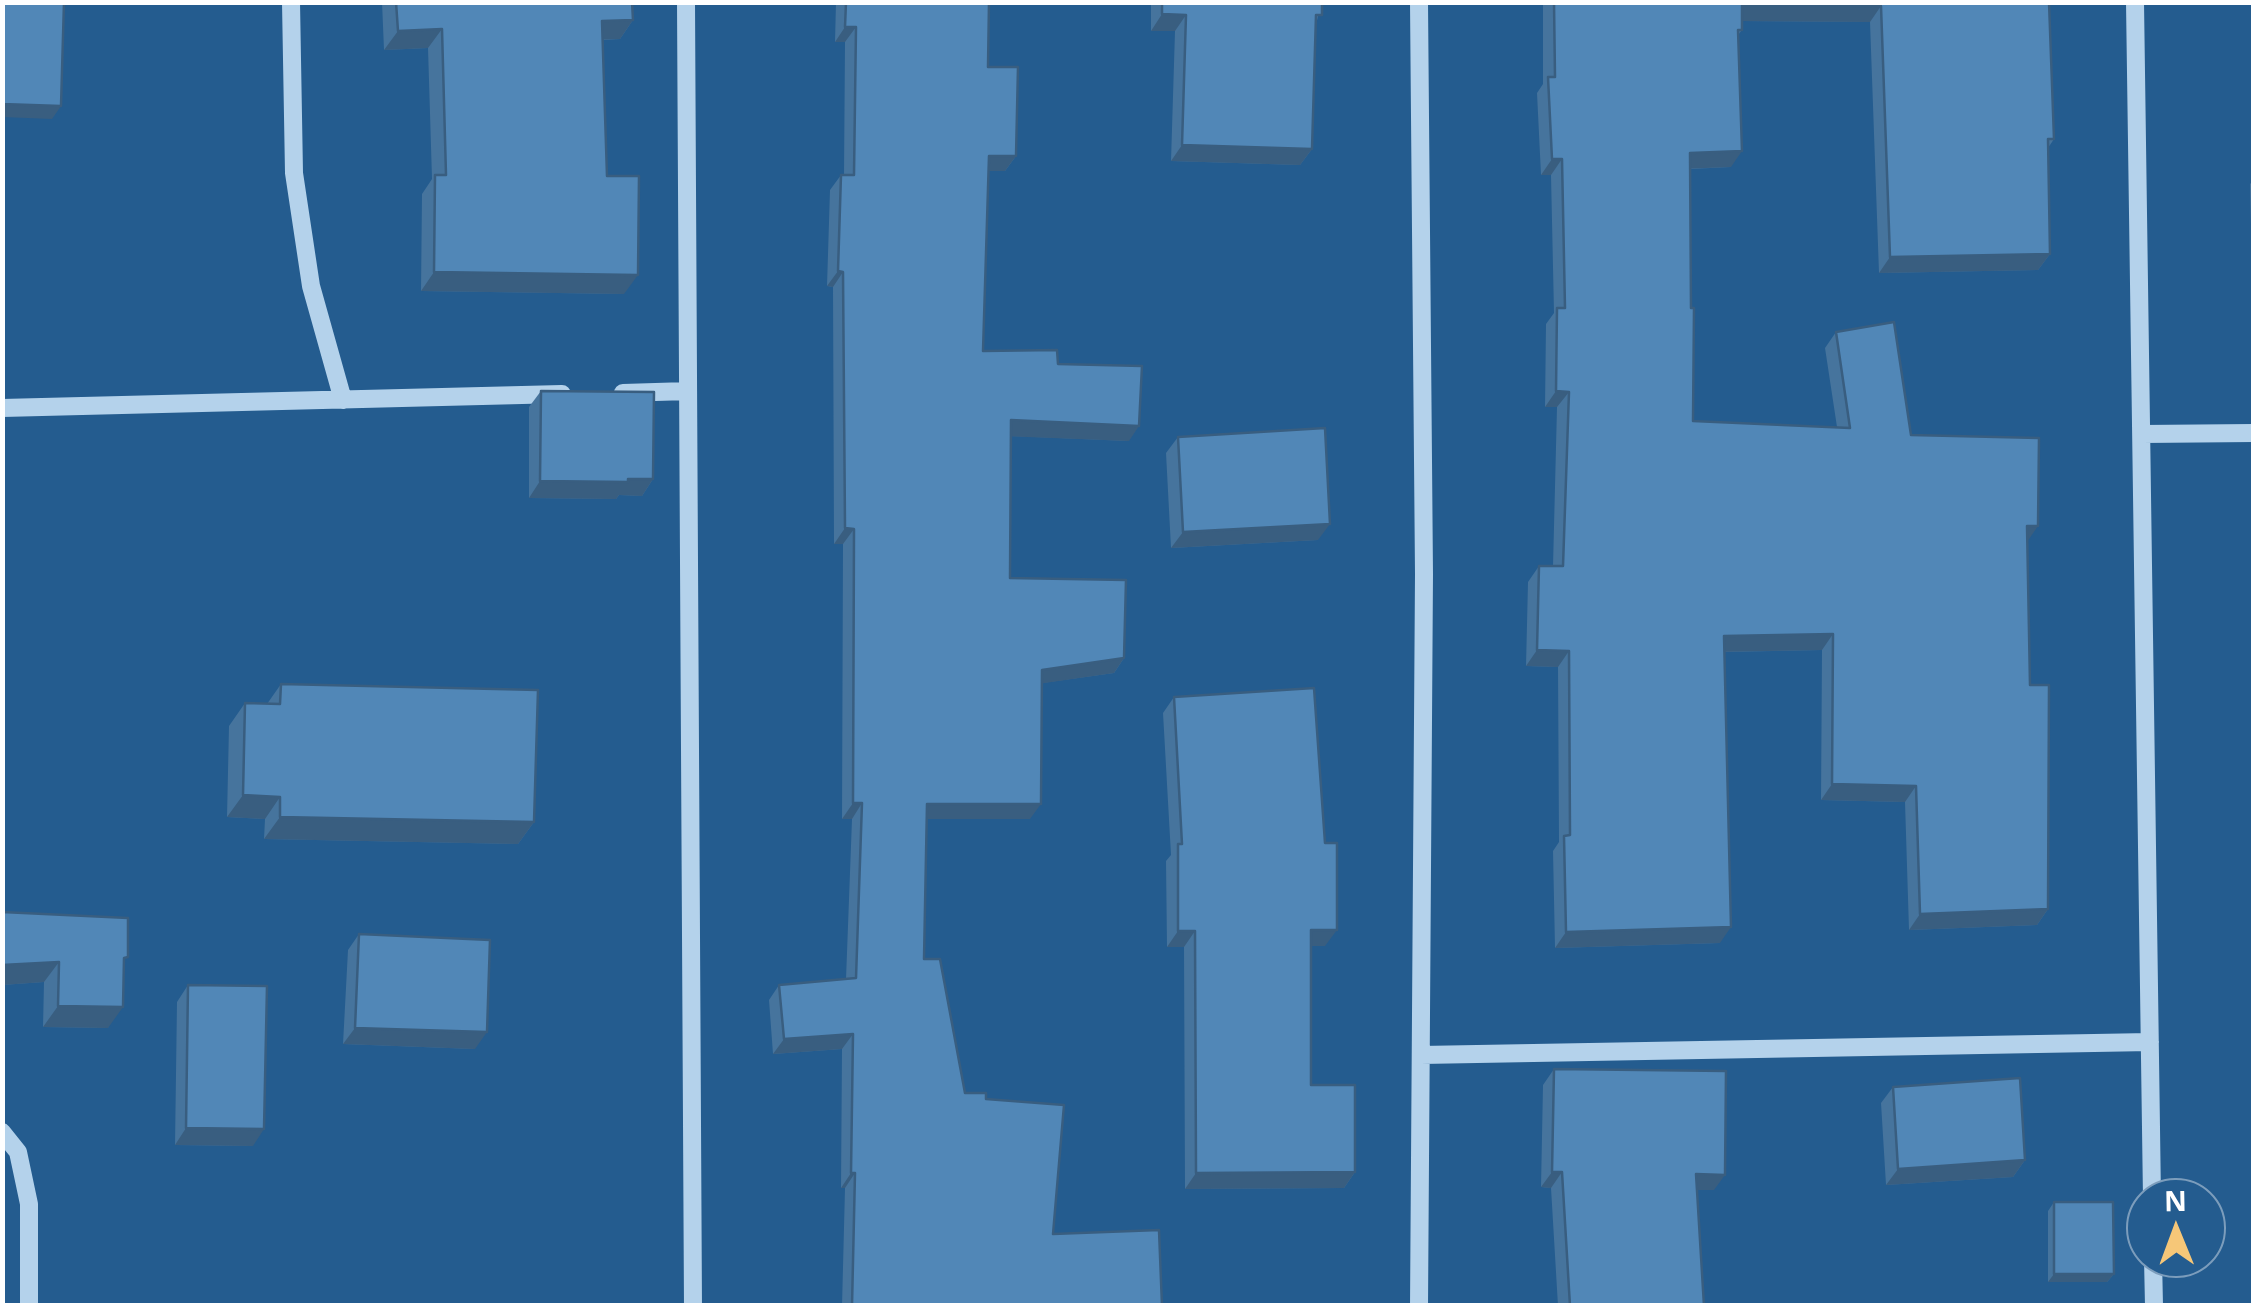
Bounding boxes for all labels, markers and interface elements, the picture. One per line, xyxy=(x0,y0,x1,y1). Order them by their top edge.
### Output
north arrow xyxy=(2126,1178,2226,1278)
text: N xyxy=(2164,1181,2187,1219)

